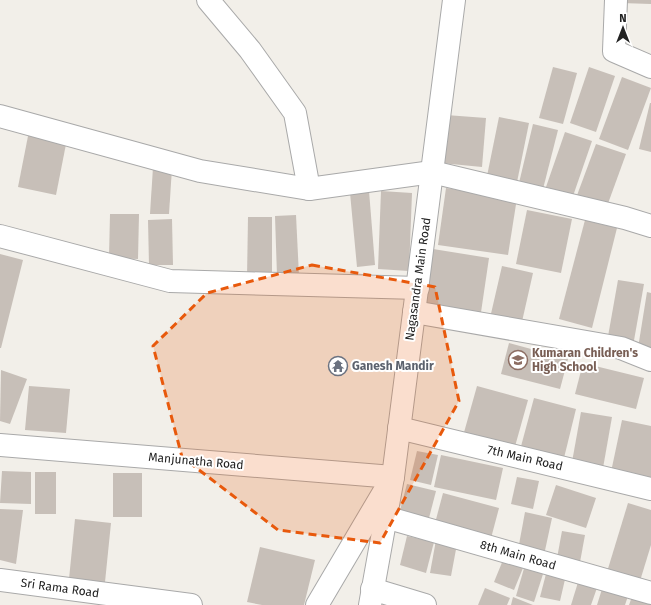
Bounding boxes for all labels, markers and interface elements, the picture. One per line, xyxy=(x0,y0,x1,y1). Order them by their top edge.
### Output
north arrow xyxy=(603,8,643,48)
text: N xyxy=(619,12,627,25)
street label: Nagasandra Main Road xyxy=(402,216,434,342)
place label: Kumaran Children's High School xyxy=(532,346,638,374)
school or university icon: Kumaran Children's High School xyxy=(507,349,529,371)
temple icon: Ganesh Mandir xyxy=(327,355,349,377)
place label: Ganesh Mandir xyxy=(352,359,434,373)
street label: 7th Main Road xyxy=(486,443,564,473)
street label: Manjunatha Road xyxy=(148,450,244,472)
street label: 8th Main Road xyxy=(478,537,558,573)
street label: Sri Rama Road xyxy=(20,576,100,600)

